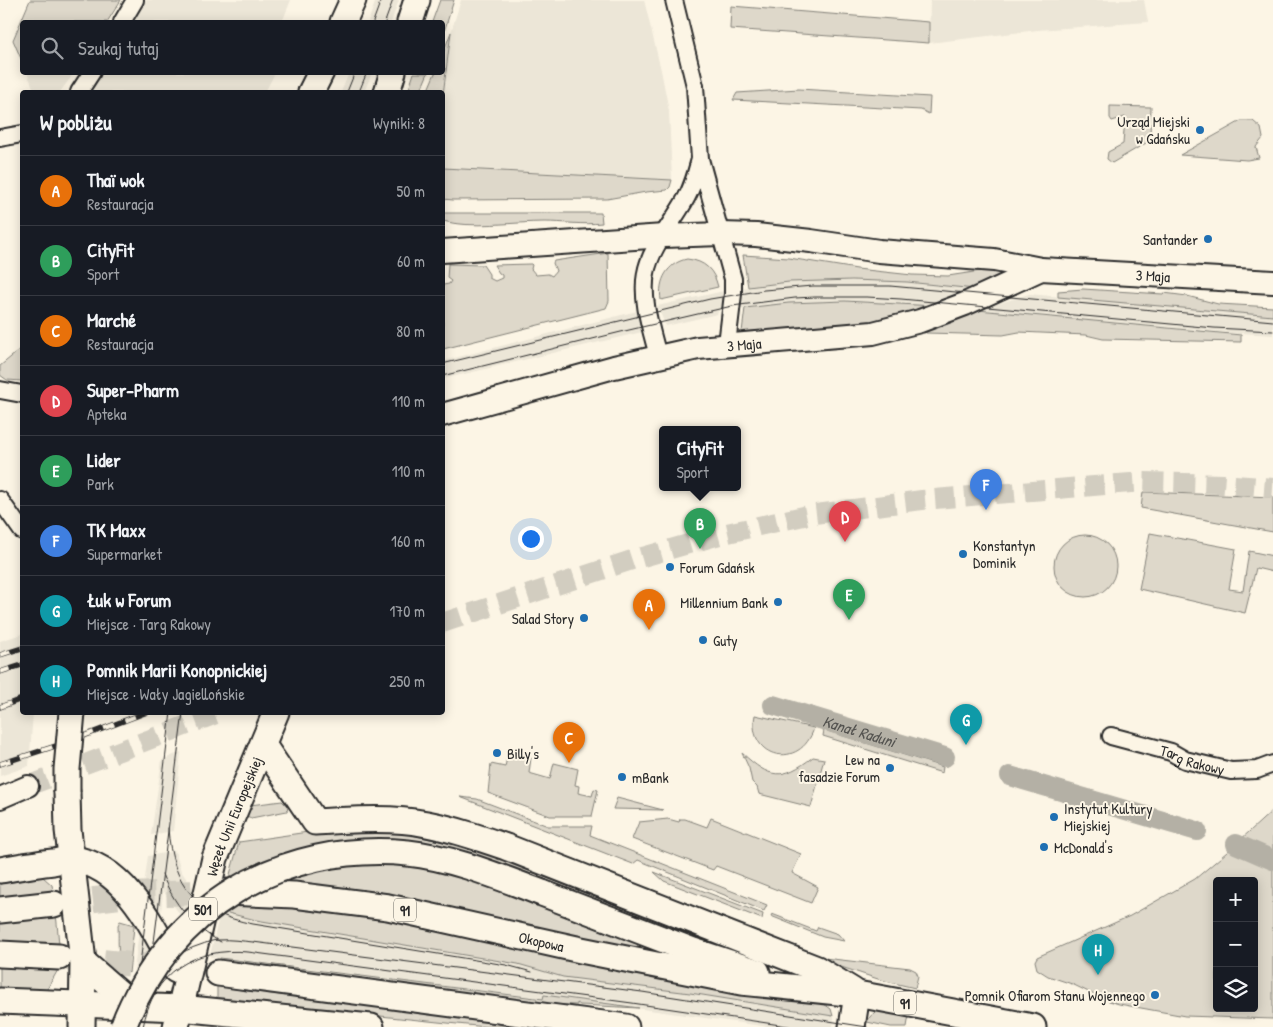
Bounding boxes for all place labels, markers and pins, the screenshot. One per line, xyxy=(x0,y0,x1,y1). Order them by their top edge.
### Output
place label: Urząd Miejski w Gdańsku xyxy=(1117,111,1190,149)
marker: Urząd Miejski w Gdańsku xyxy=(1194,124,1206,136)
place label: Santander xyxy=(1143,229,1198,250)
marker: Santander xyxy=(1202,233,1214,245)
pin: F xyxy=(970,469,1002,510)
pin: D xyxy=(829,501,861,542)
pin: B xyxy=(684,508,716,549)
place label: Konstantyn Dominik xyxy=(973,535,1036,573)
marker: Konstantyn Dominik xyxy=(957,548,969,560)
place label: Forum Gdańsk xyxy=(679,557,755,578)
marker: Forum Gdańsk xyxy=(664,561,676,573)
pin: E xyxy=(833,579,865,620)
pin: A xyxy=(633,589,665,630)
place label: Millennium Bank xyxy=(680,592,768,613)
marker: Millennium Bank xyxy=(772,596,784,608)
place label: Salad Story xyxy=(512,608,574,629)
marker: Salad Story xyxy=(578,612,590,624)
place label: Guty xyxy=(713,630,738,651)
marker: Guty xyxy=(697,634,709,646)
pin: G xyxy=(950,704,982,745)
pin: C xyxy=(553,722,585,763)
place label: Billy's xyxy=(507,743,539,764)
marker: Billy's xyxy=(491,747,503,759)
place label: Lew na fasadzie Forum xyxy=(798,749,880,787)
marker: Lew na fasadzie Forum xyxy=(884,762,896,774)
place label: mBank xyxy=(632,767,669,788)
marker: mBank xyxy=(616,771,628,783)
place label: Instytut Kultury Miejskiej xyxy=(1064,798,1152,836)
marker: Instytut Kultury Miejskiej xyxy=(1048,811,1060,823)
place label: McDonald's xyxy=(1054,837,1113,858)
marker: McDonald's xyxy=(1038,841,1050,853)
pin: H xyxy=(1082,934,1114,975)
place label: Pomnik Ofiarom Stanu Wojennego xyxy=(965,985,1145,1006)
marker: Pomnik Ofiarom Stanu Wojennego xyxy=(1149,989,1161,1001)

